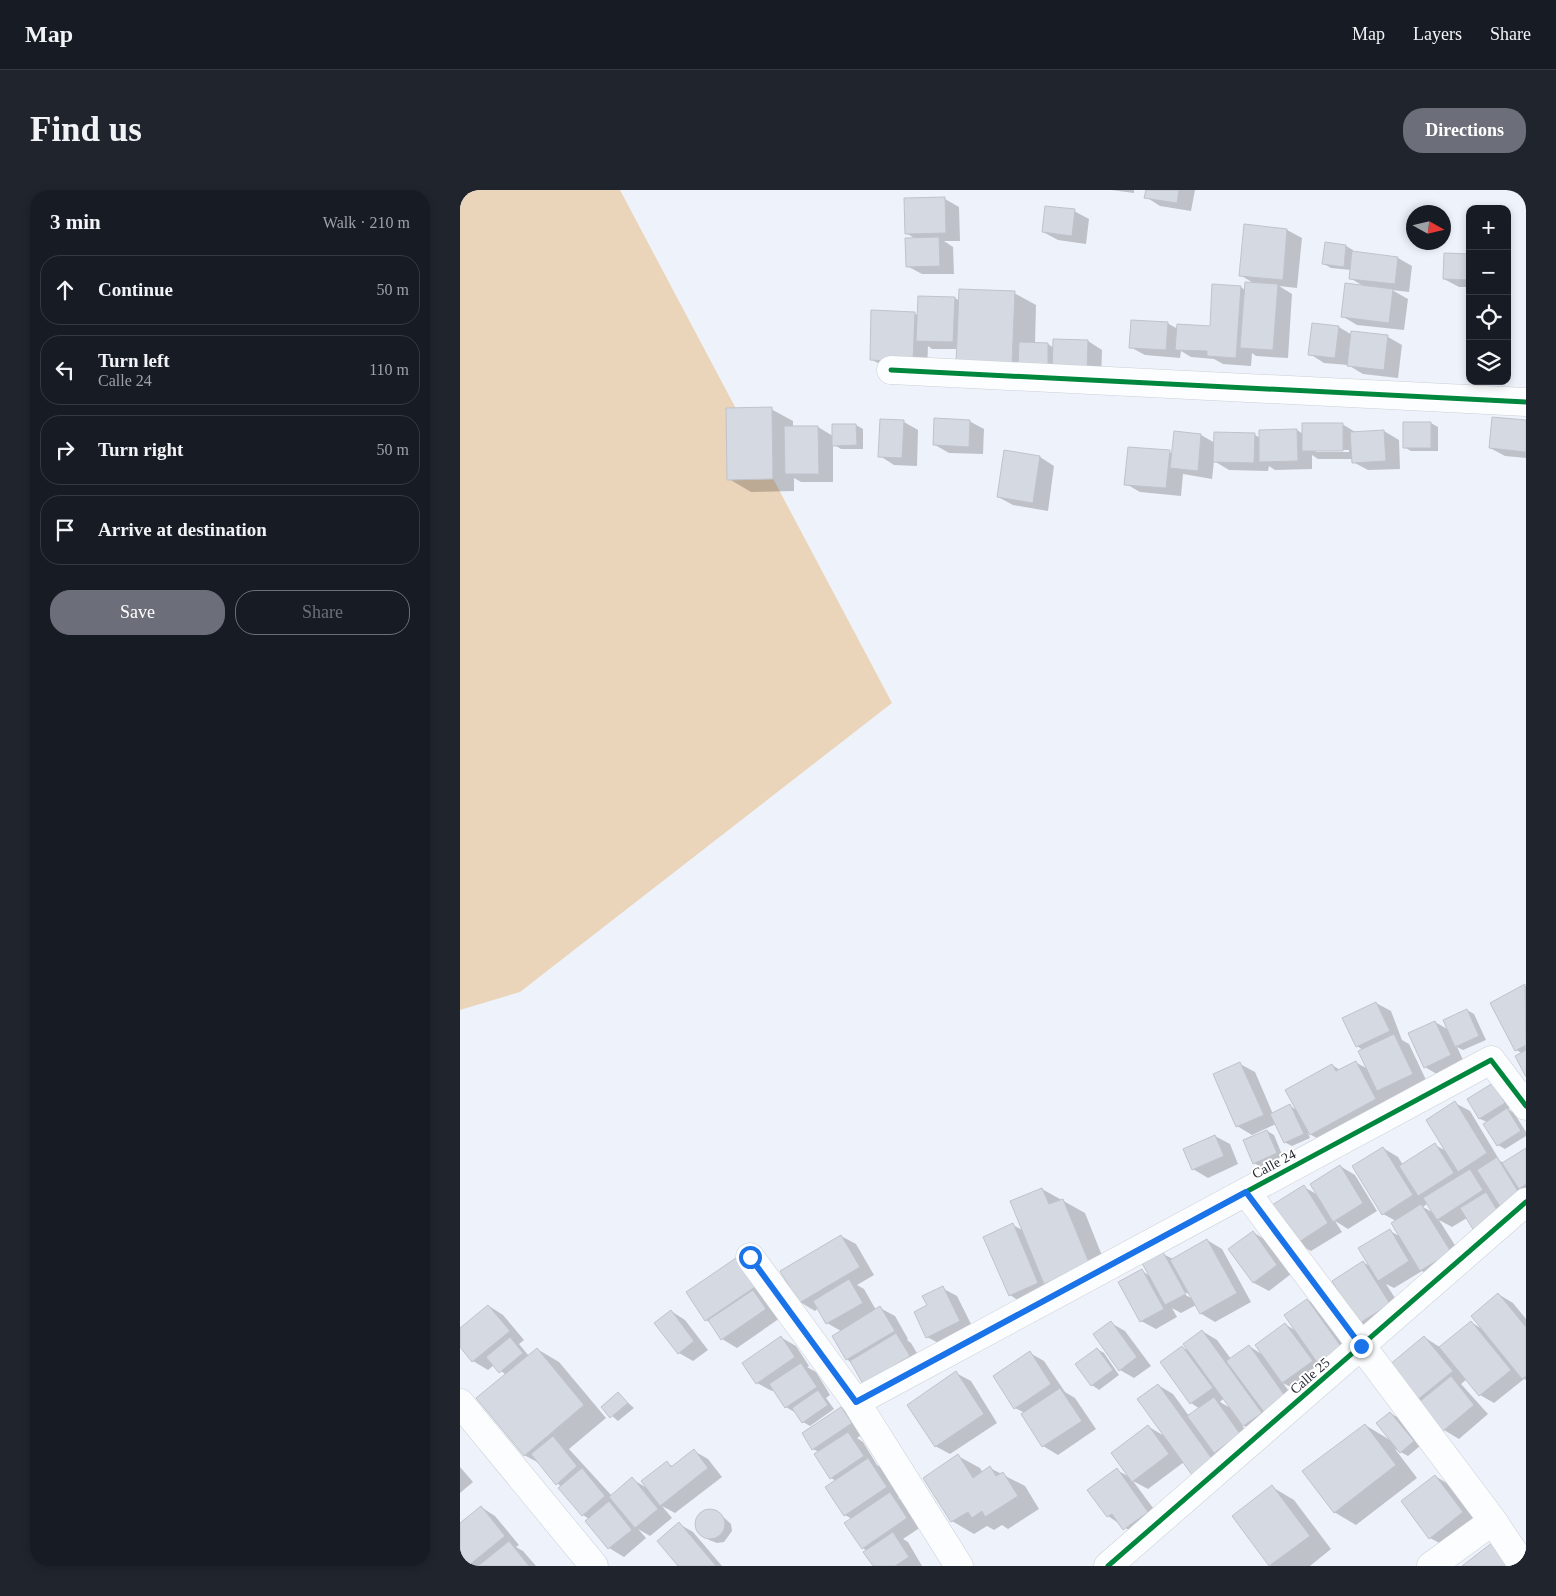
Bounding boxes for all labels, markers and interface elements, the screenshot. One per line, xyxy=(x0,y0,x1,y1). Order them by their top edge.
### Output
text: Map xyxy=(25,21,73,47)
text: Map xyxy=(1352,24,1385,44)
text: Layers xyxy=(1413,24,1462,44)
text: Share xyxy=(1490,24,1531,44)
button: Directions xyxy=(1403,108,1526,153)
text: Find us xyxy=(30,110,142,149)
north arrow xyxy=(1406,205,1451,250)
map controls xyxy=(1466,205,1511,385)
button: + xyxy=(1466,205,1511,250)
text: 3 min xyxy=(50,210,101,234)
text: Walk · 210 m xyxy=(323,214,410,231)
button: − xyxy=(1466,250,1511,295)
icon: ahead xyxy=(51,276,79,304)
text: Continue xyxy=(98,279,173,300)
text: 50 m xyxy=(377,281,409,298)
button: locate xyxy=(1466,295,1511,340)
button: layers xyxy=(1466,340,1511,385)
text: Turn left xyxy=(98,350,170,371)
icon: left xyxy=(51,356,79,384)
text: 110 m xyxy=(369,361,409,378)
text: Calle 24 xyxy=(98,372,152,389)
icon: right xyxy=(51,436,79,464)
text: Turn right xyxy=(98,439,183,460)
text: 50 m xyxy=(377,441,409,458)
icon: arrive xyxy=(51,516,79,544)
text: Arrive at destination xyxy=(98,519,267,540)
button: Save xyxy=(50,590,225,635)
button: Share xyxy=(235,590,410,635)
street label: Calle 24 xyxy=(1250,1146,1298,1182)
route start xyxy=(739,1246,762,1269)
route end xyxy=(1350,1335,1373,1358)
street label: Calle 25 xyxy=(1287,1355,1333,1397)

